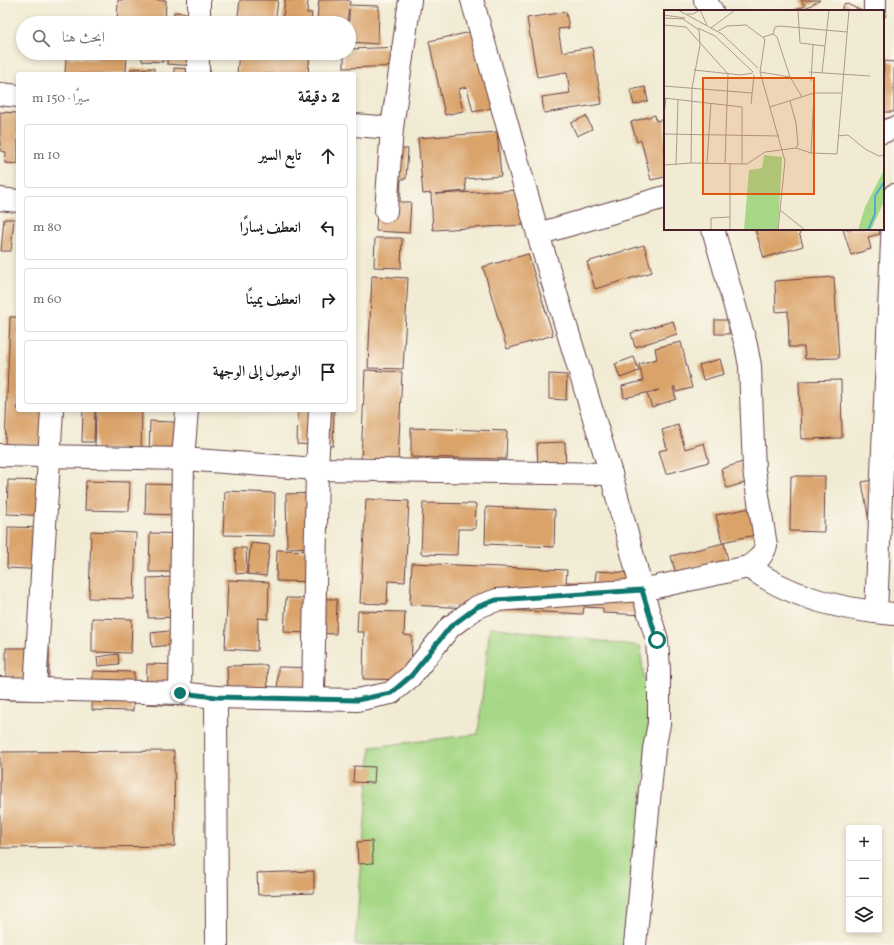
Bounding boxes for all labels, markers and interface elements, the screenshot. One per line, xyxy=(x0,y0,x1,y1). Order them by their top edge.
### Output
inset map xyxy=(664,10,884,230)
search box xyxy=(16,16,356,60)
icon: search xyxy=(30,27,52,49)
text: ابحث هنا xyxy=(62,28,105,49)
text: 2 دقيقة xyxy=(298,86,340,109)
text: سيرًا · 150 m xyxy=(32,90,90,108)
icon: ahead xyxy=(317,145,339,167)
text: تابع السير xyxy=(259,146,301,167)
text: 10 m xyxy=(33,147,60,165)
icon: left xyxy=(317,217,339,239)
text: انعطف يسارًا xyxy=(240,218,301,239)
text: 80 m xyxy=(33,219,62,237)
icon: right xyxy=(317,289,339,311)
text: انعطف يمينًا xyxy=(246,290,301,311)
text: 60 m xyxy=(33,291,62,309)
icon: arrive xyxy=(317,361,339,383)
text: الوصول إلى الوجهة xyxy=(213,362,301,383)
route start xyxy=(648,631,666,649)
route end xyxy=(171,684,189,702)
map controls xyxy=(846,825,882,933)
button: + xyxy=(846,825,882,861)
button: − xyxy=(846,861,882,897)
button: layers xyxy=(846,897,882,933)

